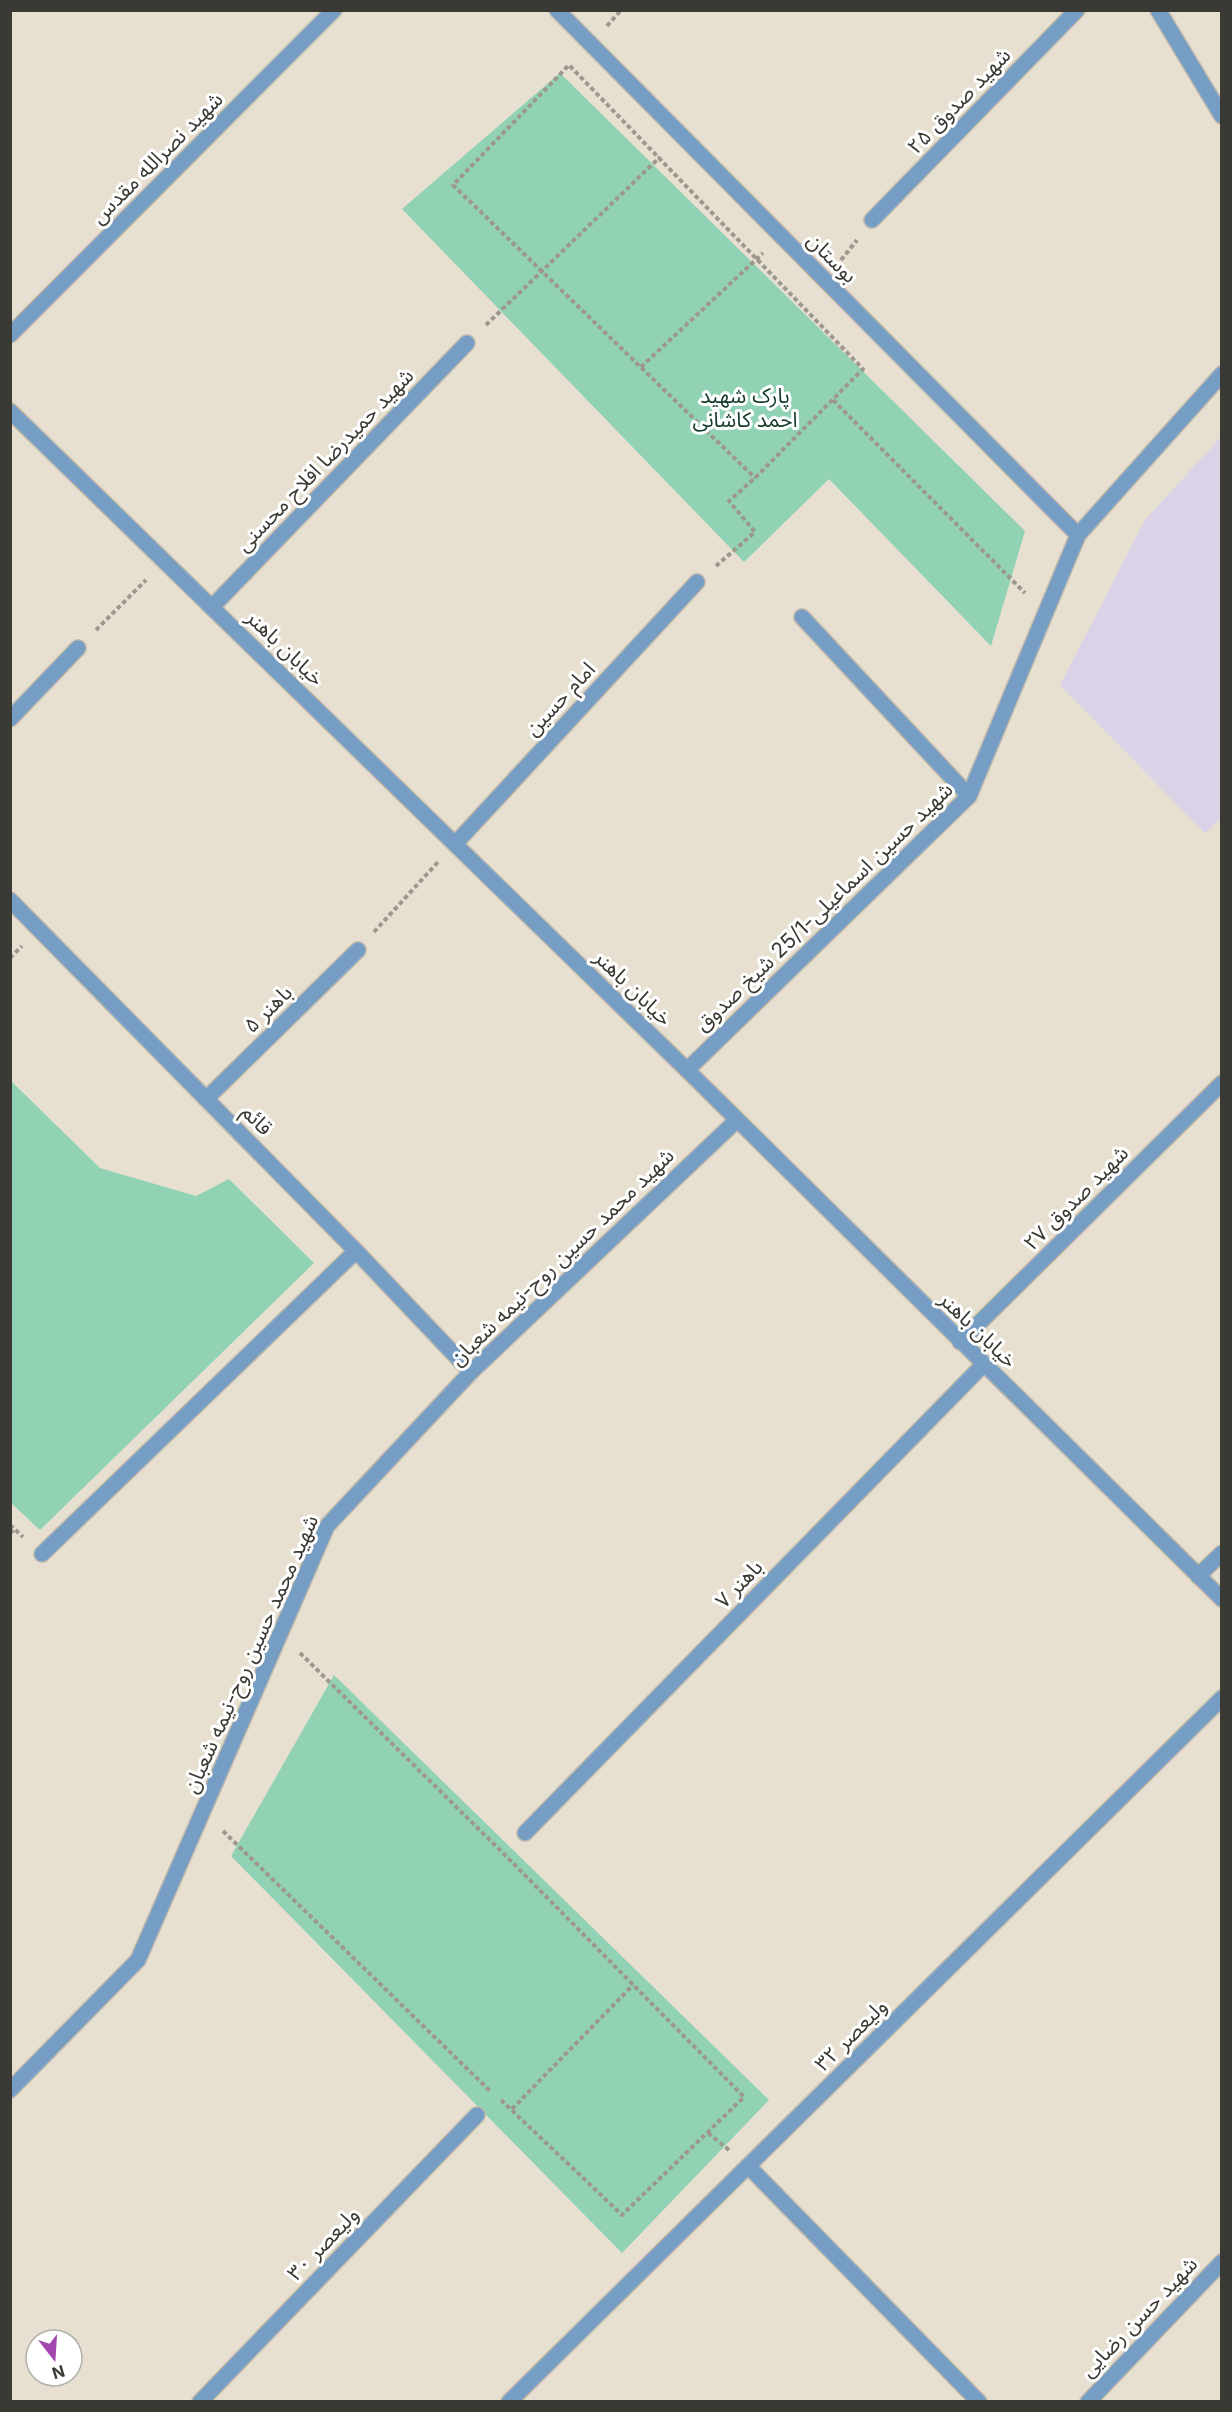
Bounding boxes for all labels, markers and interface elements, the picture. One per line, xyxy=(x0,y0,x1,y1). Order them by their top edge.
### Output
street label: شهید صدوق ۲۵ xyxy=(902,42,1015,159)
street label: شهید نصرالله مقدس xyxy=(85,86,228,229)
street label: بوستان xyxy=(802,227,863,288)
street label: شهید حمیدرضا افلاح محسنی xyxy=(231,363,421,558)
park label: پارک شهید احمد کاشانی xyxy=(692,383,798,432)
street label: خیابان باهنر xyxy=(241,604,329,691)
street label: امام حسین xyxy=(519,657,603,743)
street label: شهید حسین اسماعیلی-25/1 شیخ صدوق xyxy=(690,777,960,1039)
street label: خیابان باهنر xyxy=(589,944,677,1031)
street label: باهنر ۵ xyxy=(238,980,297,1038)
street label: قائم xyxy=(235,1099,278,1142)
street label: شهید صدوق ۲۷ xyxy=(1018,1140,1133,1255)
street label: شهید محمد حسین روح-نیمه شعبان xyxy=(444,1143,681,1373)
street label: خیابان باهنر xyxy=(934,1286,1022,1373)
street label: شهید محمد حسین روح-نیمه شعبان xyxy=(178,1511,326,1798)
street label: باهنر ۷ xyxy=(710,1554,768,1613)
street label: ولیعصر ۳۲ xyxy=(809,1993,892,2076)
street label: ولیعصر ۳۰ xyxy=(282,2202,364,2285)
street label: شهید حسن رضایی xyxy=(1075,2251,1202,2382)
north arrow xyxy=(24,2328,84,2388)
text: N xyxy=(50,2361,67,2384)

